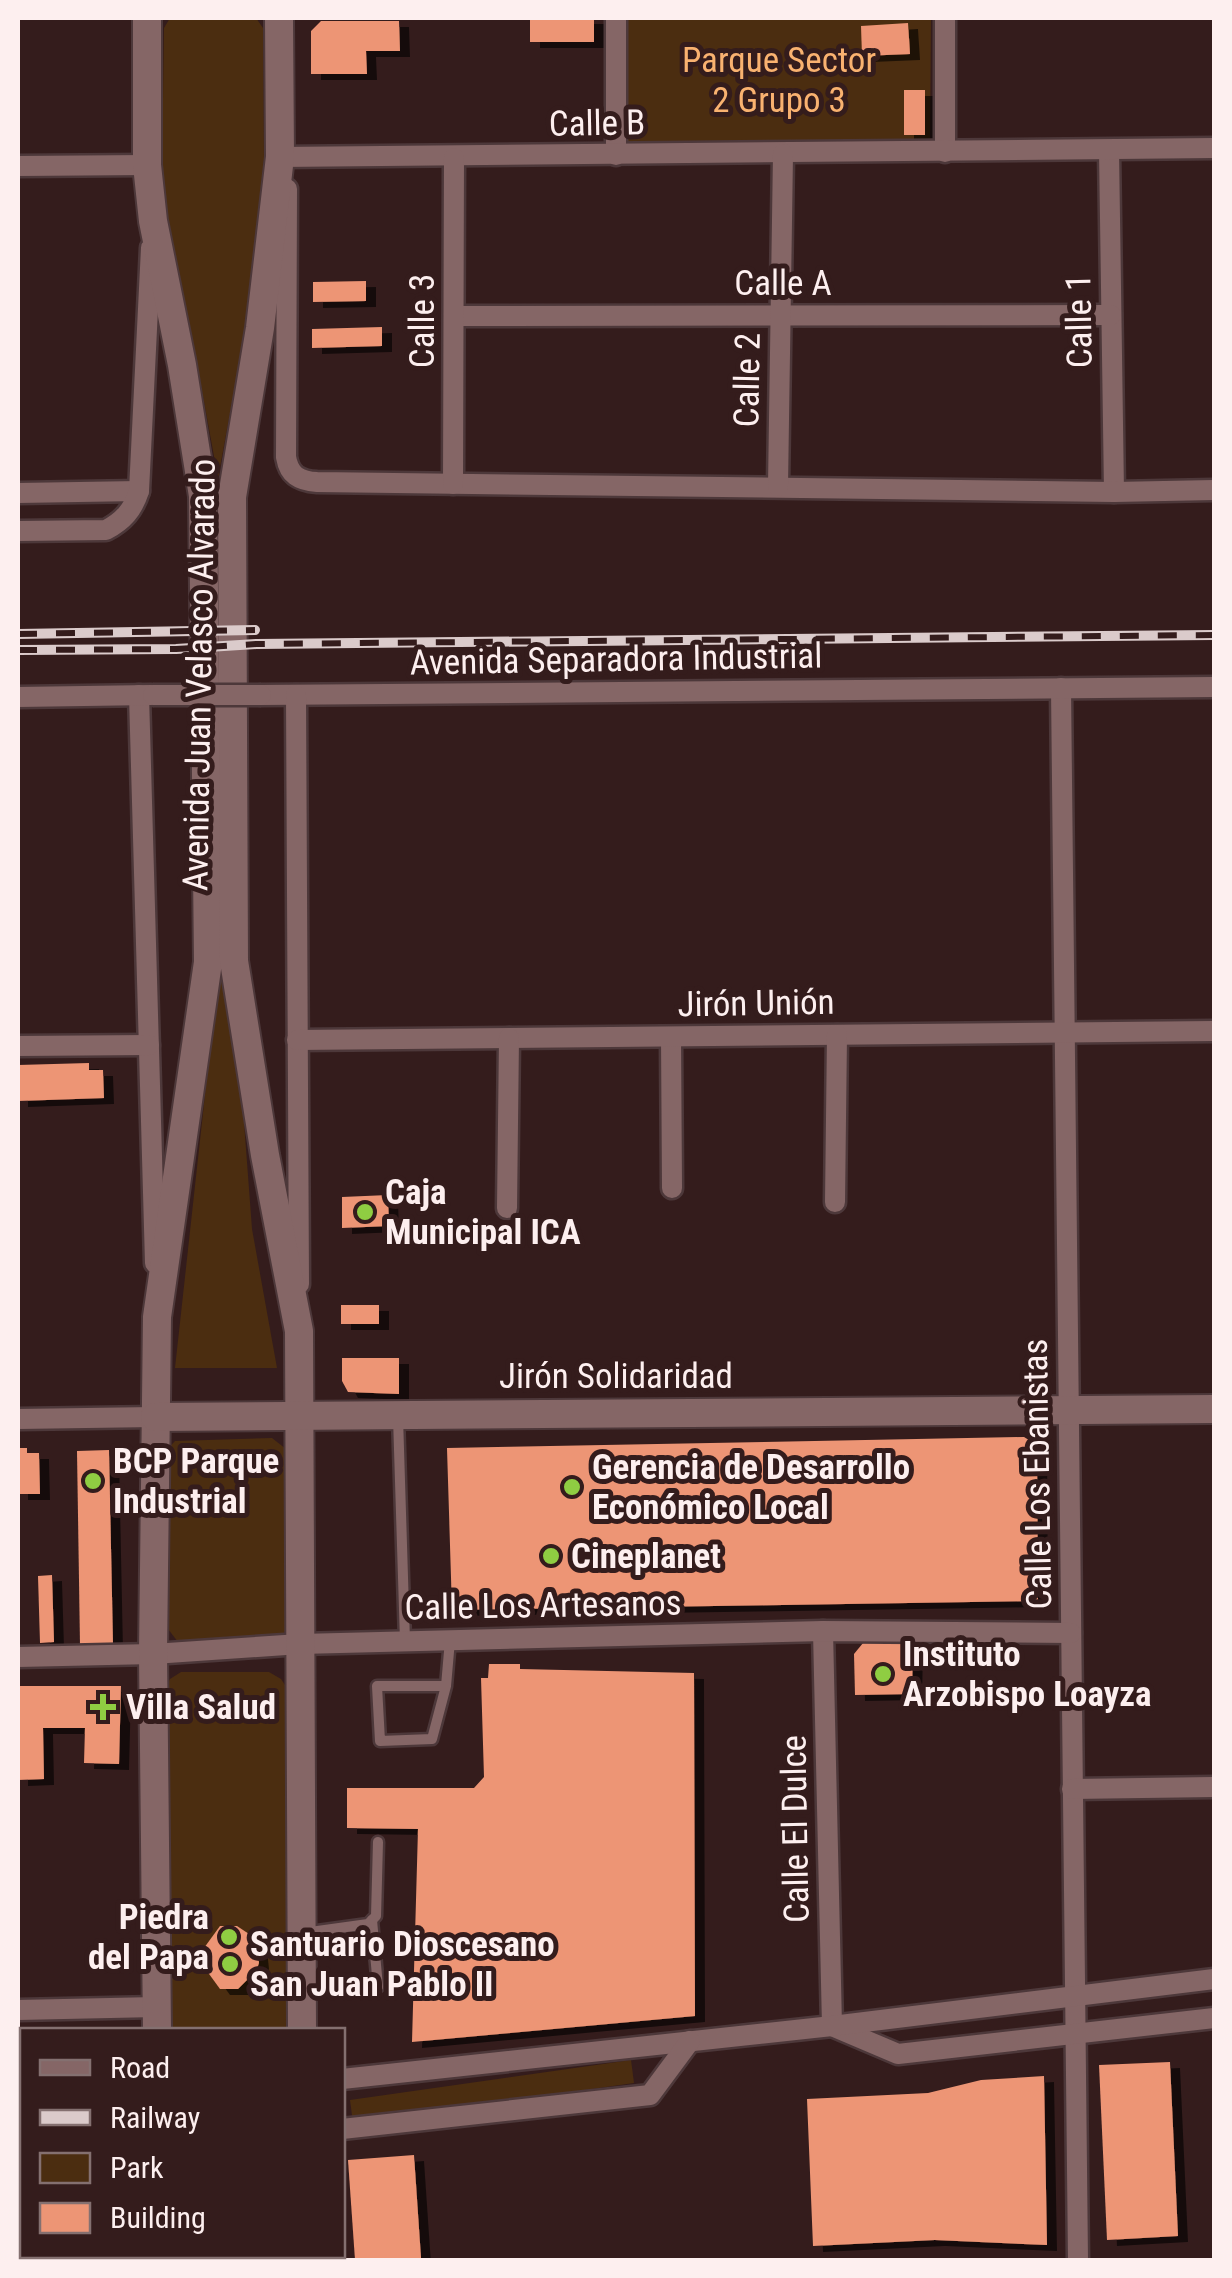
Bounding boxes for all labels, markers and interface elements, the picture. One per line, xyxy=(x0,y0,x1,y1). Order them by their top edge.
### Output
park label: Parque Sector 2 Grupo 3 xyxy=(682,40,876,121)
street label: Calle B xyxy=(549,102,645,145)
street label: Calle A xyxy=(734,263,832,304)
street label: Calle 1 xyxy=(1058,273,1101,369)
street label: Calle 3 xyxy=(402,274,443,368)
street label: Calle 2 xyxy=(726,332,769,428)
street label: Avenida Juan Velasco Alvarado xyxy=(175,458,224,892)
street label: Avenida Separadora Industrial xyxy=(409,635,823,684)
street label: Jirón Unión xyxy=(677,982,835,1025)
place label: Caja Municipal ICA xyxy=(385,1172,581,1253)
marker: Caja Municipal ICA xyxy=(354,1201,376,1223)
street label: Calle Los Ebanistas xyxy=(1015,1338,1060,1610)
street label: Jirón Solidaridad xyxy=(499,1356,733,1397)
place label: BCP Parque Industrial xyxy=(113,1441,279,1522)
place label: Gerencia de Desarrollo Económico Local xyxy=(592,1447,910,1528)
marker: BCP Parque Industrial xyxy=(82,1470,104,1492)
marker: Gerencia de Desarrollo Económico Local xyxy=(561,1476,583,1498)
place label: Cineplanet xyxy=(571,1536,721,1577)
marker: Cineplanet xyxy=(540,1545,562,1567)
street label: Calle Los Artesanos xyxy=(404,1583,682,1628)
place label: Instituto Arzobispo Loayza xyxy=(903,1634,1152,1715)
marker: Instituto Arzobispo Loayza xyxy=(872,1663,894,1685)
place label: Villa Salud xyxy=(126,1687,276,1728)
marker: Villa Salud xyxy=(90,1694,116,1720)
street label: Calle El Dulce xyxy=(773,1735,818,1923)
place label: Piedra del Papa xyxy=(88,1897,209,1978)
place label: Santuario Dioscesano San Juan Pablo II xyxy=(250,1924,555,2005)
marker: Piedra del Papa xyxy=(218,1926,240,1948)
marker: Santuario Dioscesano San Juan Pablo II xyxy=(219,1953,241,1975)
legend xyxy=(20,2028,345,2258)
text: Road xyxy=(110,2050,170,2085)
text: Railway xyxy=(110,2100,200,2135)
text: Park xyxy=(110,2150,164,2185)
text: Building xyxy=(110,2200,206,2235)

